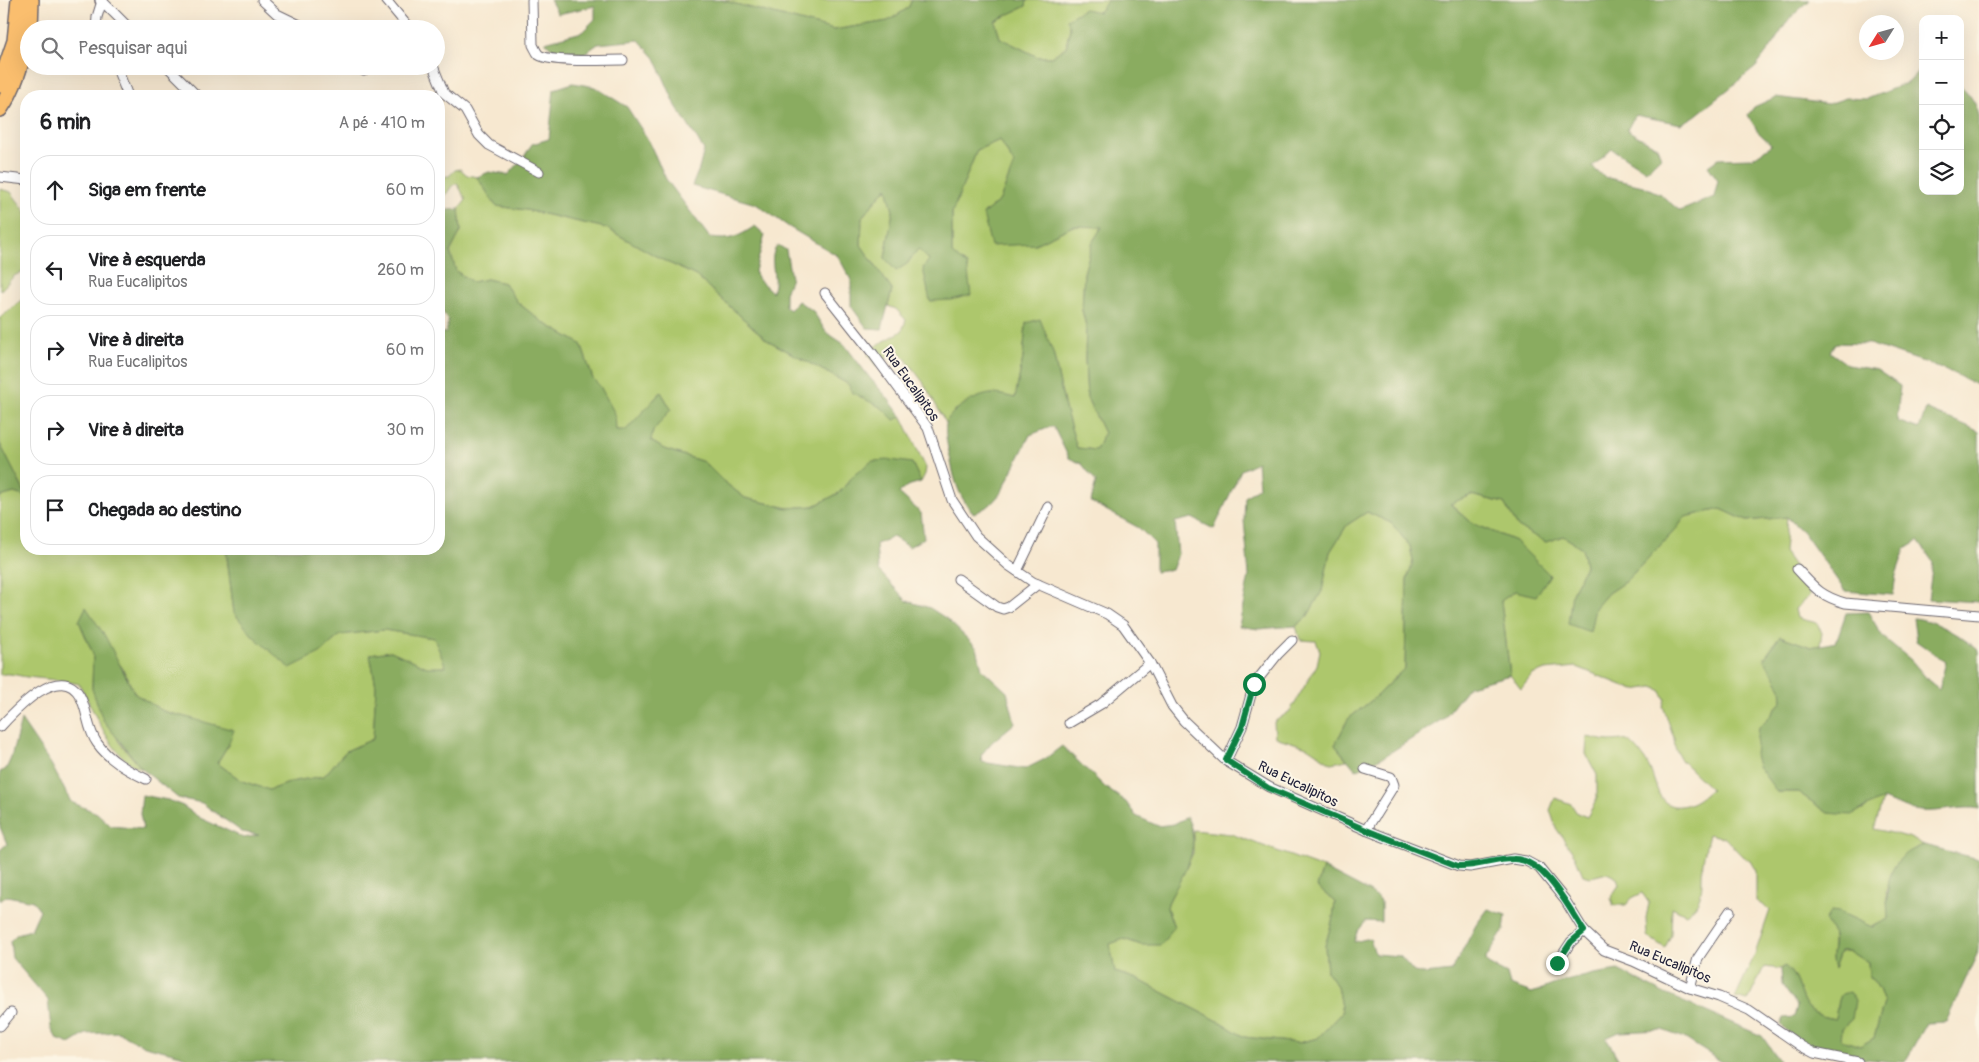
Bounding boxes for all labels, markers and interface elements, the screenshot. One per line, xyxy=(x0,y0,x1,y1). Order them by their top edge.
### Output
north arrow xyxy=(1859,15,1904,60)
map controls xyxy=(1919,15,1964,195)
button: + xyxy=(1919,15,1964,60)
search box xyxy=(20,20,445,75)
icon: search xyxy=(38,34,66,62)
text: Pesquisar aqui xyxy=(78,36,187,60)
button: − xyxy=(1919,60,1964,105)
button: locate xyxy=(1919,105,1964,150)
text: 6 min xyxy=(40,109,91,136)
text: A pé · 410 m xyxy=(339,113,425,133)
button: layers xyxy=(1919,150,1964,195)
icon: ahead xyxy=(41,176,69,204)
text: Siga em frente xyxy=(88,178,206,202)
text: 60 m xyxy=(386,180,424,200)
text: Vire à esquerda xyxy=(88,248,206,272)
icon: left xyxy=(41,256,69,284)
text: 260 m xyxy=(377,260,424,280)
text: Rua Eucalipitos xyxy=(88,272,187,292)
text: Vire à direita xyxy=(88,328,184,352)
icon: right xyxy=(41,336,69,364)
text: 60 m xyxy=(386,340,424,360)
street label: Rua Eucalipitos xyxy=(879,343,943,425)
text: Rua Eucalipitos xyxy=(88,352,187,372)
icon: right xyxy=(41,416,69,444)
text: Vire à direita xyxy=(88,418,184,442)
text: 30 m xyxy=(386,420,424,440)
icon: arrive xyxy=(41,496,69,524)
text: Chegada ao destino xyxy=(88,498,241,522)
route start xyxy=(1243,673,1266,696)
street label: Rua Eucalipitos xyxy=(1255,757,1341,811)
street label: Rua Eucalipitos xyxy=(1627,937,1714,987)
route end xyxy=(1546,952,1569,975)

